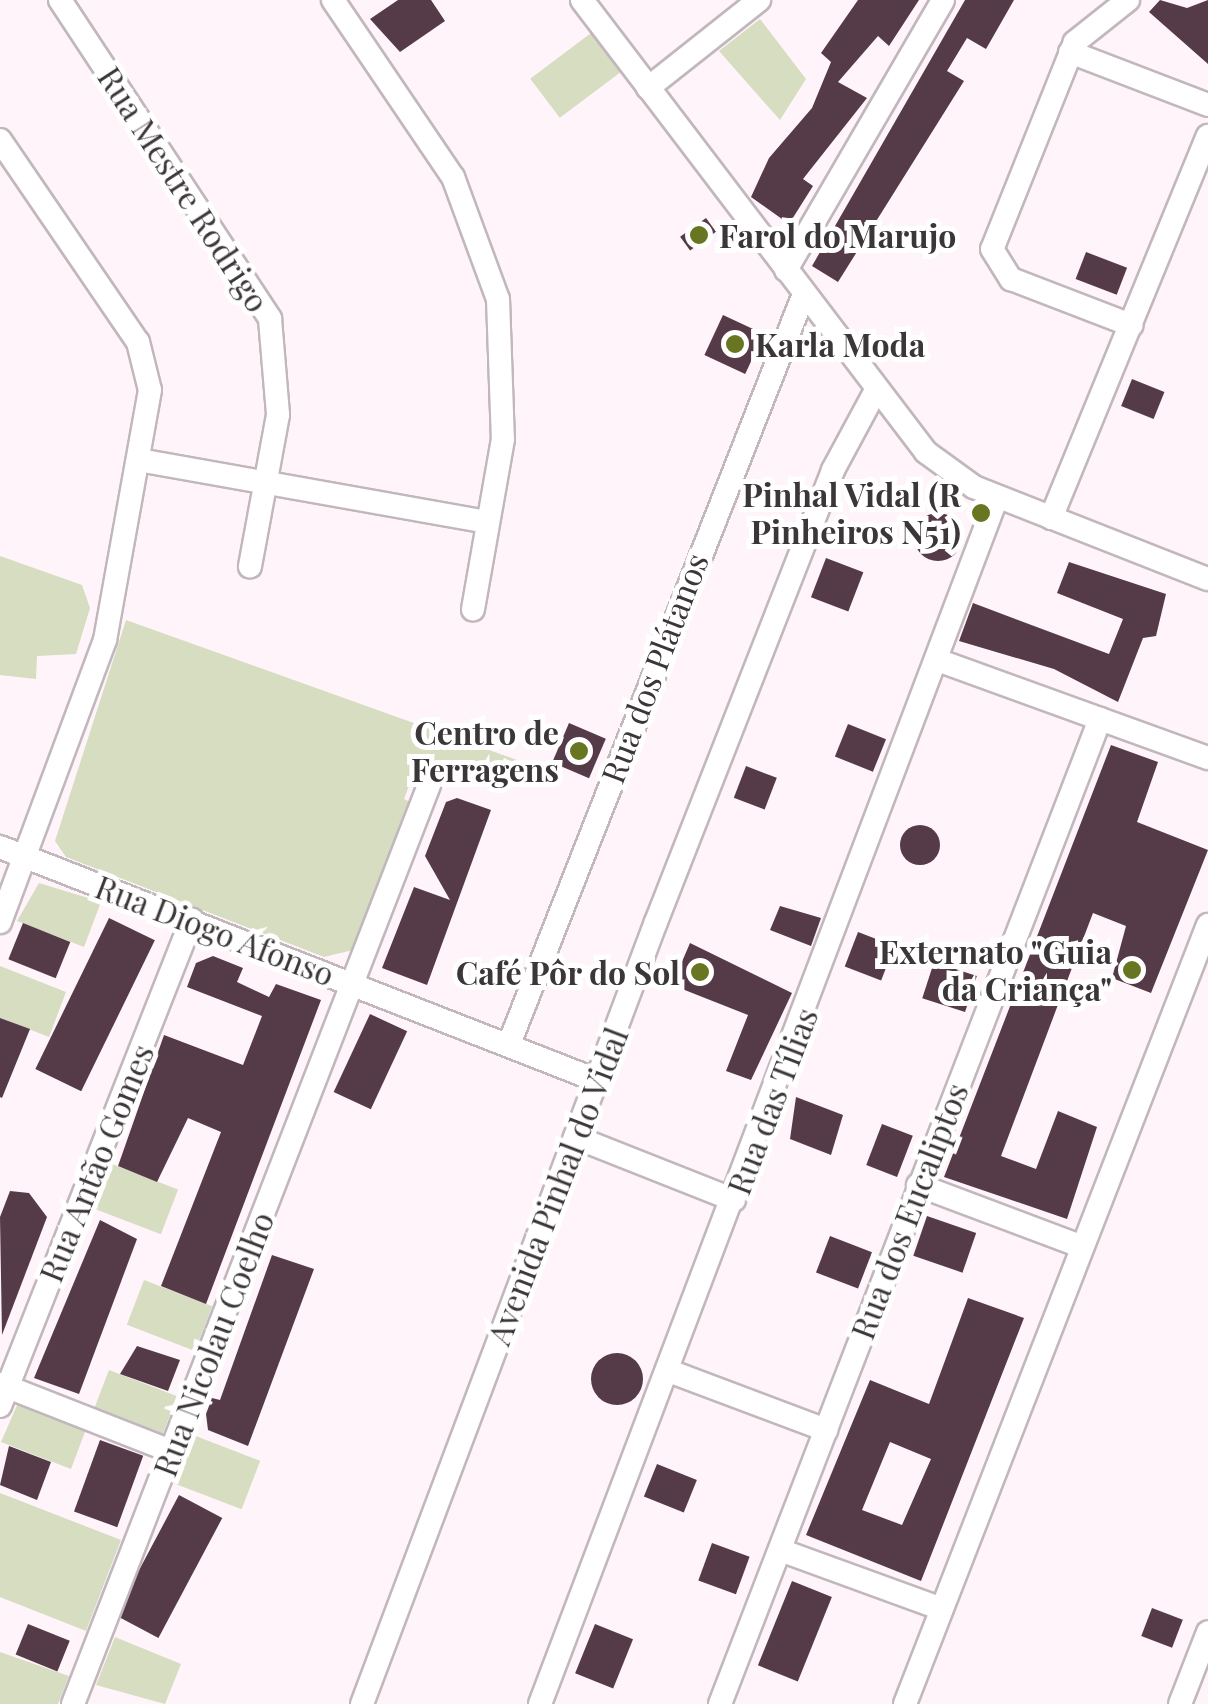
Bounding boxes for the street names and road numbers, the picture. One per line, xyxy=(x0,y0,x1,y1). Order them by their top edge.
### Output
street label: Rua Mestre Rodrigo xyxy=(90,59,278,319)
street label: Rua dos Plátanos xyxy=(592,548,716,788)
street label: Rua Diogo Afonso xyxy=(90,867,340,993)
street label: Rua das Tílias xyxy=(719,1002,825,1200)
street label: Avenida Pinhal do Vidal xyxy=(478,1021,636,1351)
street label: Rua Antão Gomes xyxy=(31,1038,161,1288)
street label: Rua dos Eucaliptos xyxy=(842,1077,976,1345)
street label: Rua Nicolau Coelho xyxy=(145,1206,281,1482)

